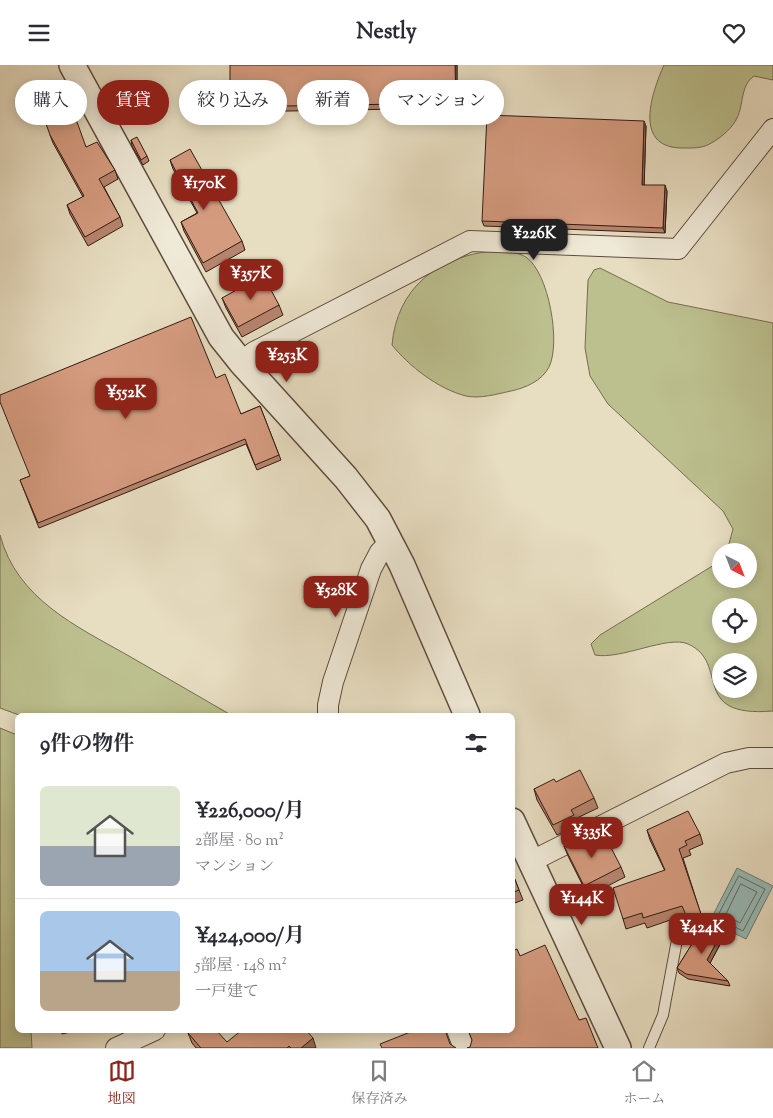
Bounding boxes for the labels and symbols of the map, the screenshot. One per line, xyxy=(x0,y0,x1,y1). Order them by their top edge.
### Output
pin: ¥170K xyxy=(169,169,239,211)
pin: ¥226K xyxy=(499,219,569,261)
pin: ¥357K xyxy=(216,259,286,301)
pin: ¥253K xyxy=(252,341,322,383)
pin: ¥552K xyxy=(91,377,161,420)
north arrow xyxy=(712,543,758,587)
pin: ¥528K xyxy=(301,575,371,618)
pin: ¥335K xyxy=(557,817,627,859)
pin: ¥144K xyxy=(547,883,617,926)
pin: ¥424K xyxy=(667,913,737,955)

